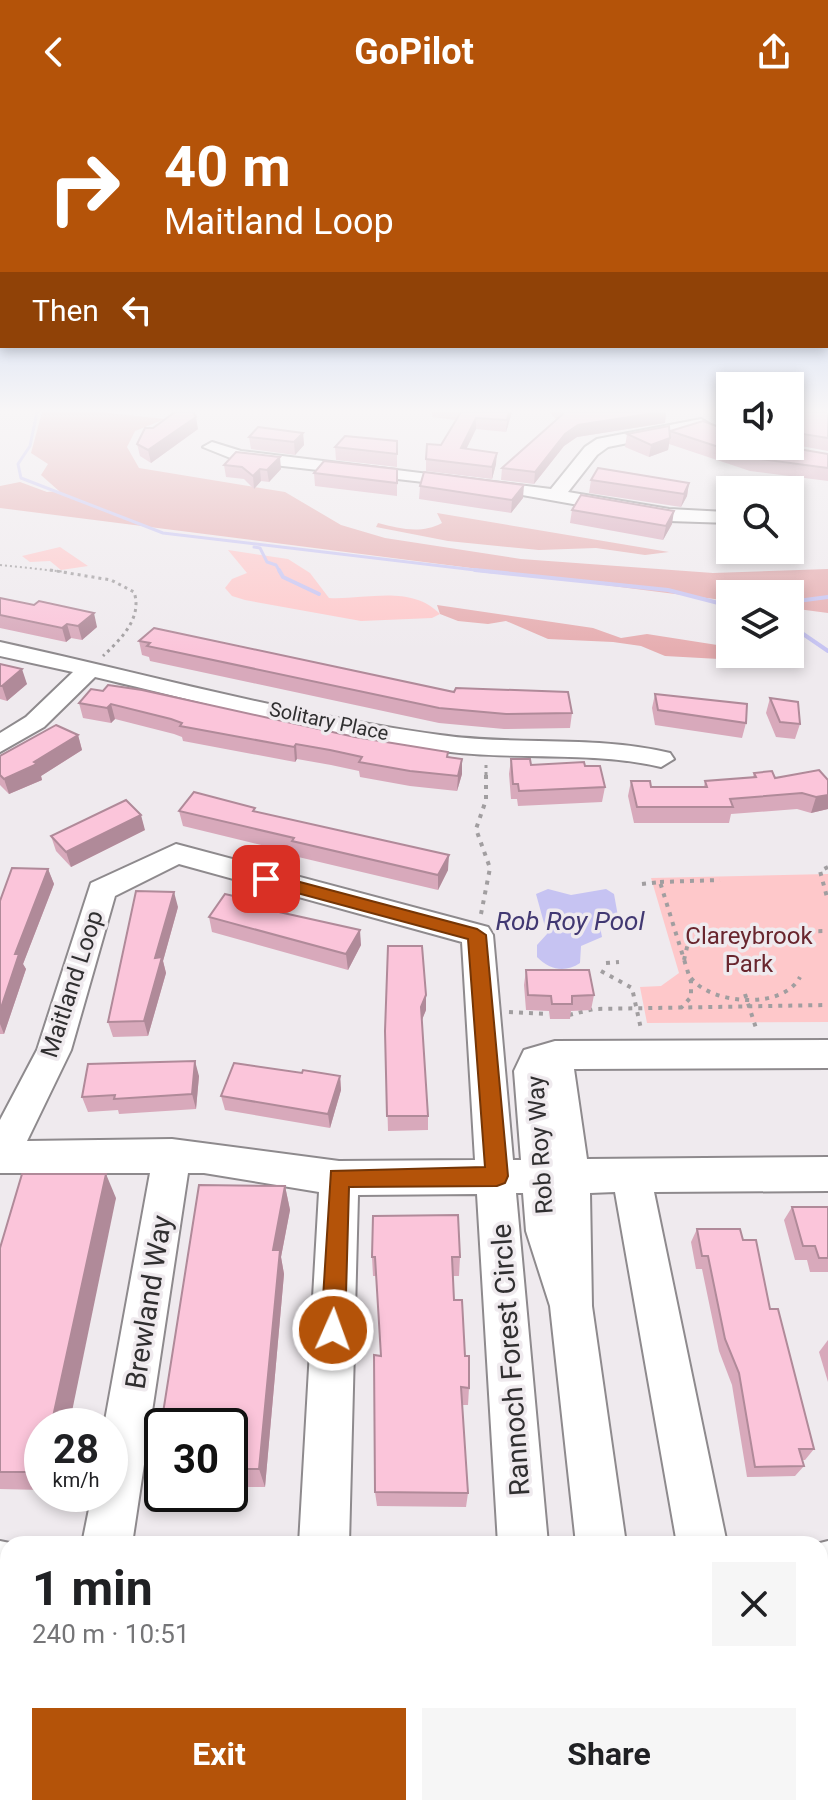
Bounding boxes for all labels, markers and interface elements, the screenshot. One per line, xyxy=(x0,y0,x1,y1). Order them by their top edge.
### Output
icon: back xyxy=(32,30,76,74)
icon: share xyxy=(752,30,796,74)
text: GoPilot xyxy=(354,31,474,73)
text: 40 m xyxy=(164,134,291,200)
icon: right xyxy=(32,136,136,240)
text: Maitland Loop xyxy=(164,201,394,243)
icon: left xyxy=(115,288,159,332)
text: Then xyxy=(32,293,99,328)
map controls xyxy=(716,372,804,668)
button: sound xyxy=(716,372,804,460)
button: search xyxy=(716,476,804,564)
button: layers xyxy=(716,580,804,668)
street label: Solitary Place xyxy=(267,697,391,745)
pin xyxy=(232,845,300,913)
icon: arrive xyxy=(244,857,288,901)
water label: Rob Roy Pool xyxy=(495,906,645,936)
street label: Maitland Loop xyxy=(35,907,109,1061)
park label: Clareybrook Park xyxy=(685,922,813,978)
street label: Rob Roy Way xyxy=(521,1074,559,1215)
street label: Brewland Way xyxy=(118,1213,179,1391)
street label: Rannoch Forest Circle xyxy=(485,1223,536,1497)
position arrow xyxy=(291,1288,375,1372)
speed limit sign: 30 xyxy=(144,1408,248,1512)
text: 28 xyxy=(53,1426,99,1473)
text: km/h xyxy=(53,1468,99,1492)
text: 1 min xyxy=(32,1560,153,1617)
button: close xyxy=(712,1562,796,1646)
text: 240 m · 10:51 xyxy=(32,1619,190,1649)
button: Exit xyxy=(32,1708,406,1800)
button: Share xyxy=(422,1708,796,1800)

